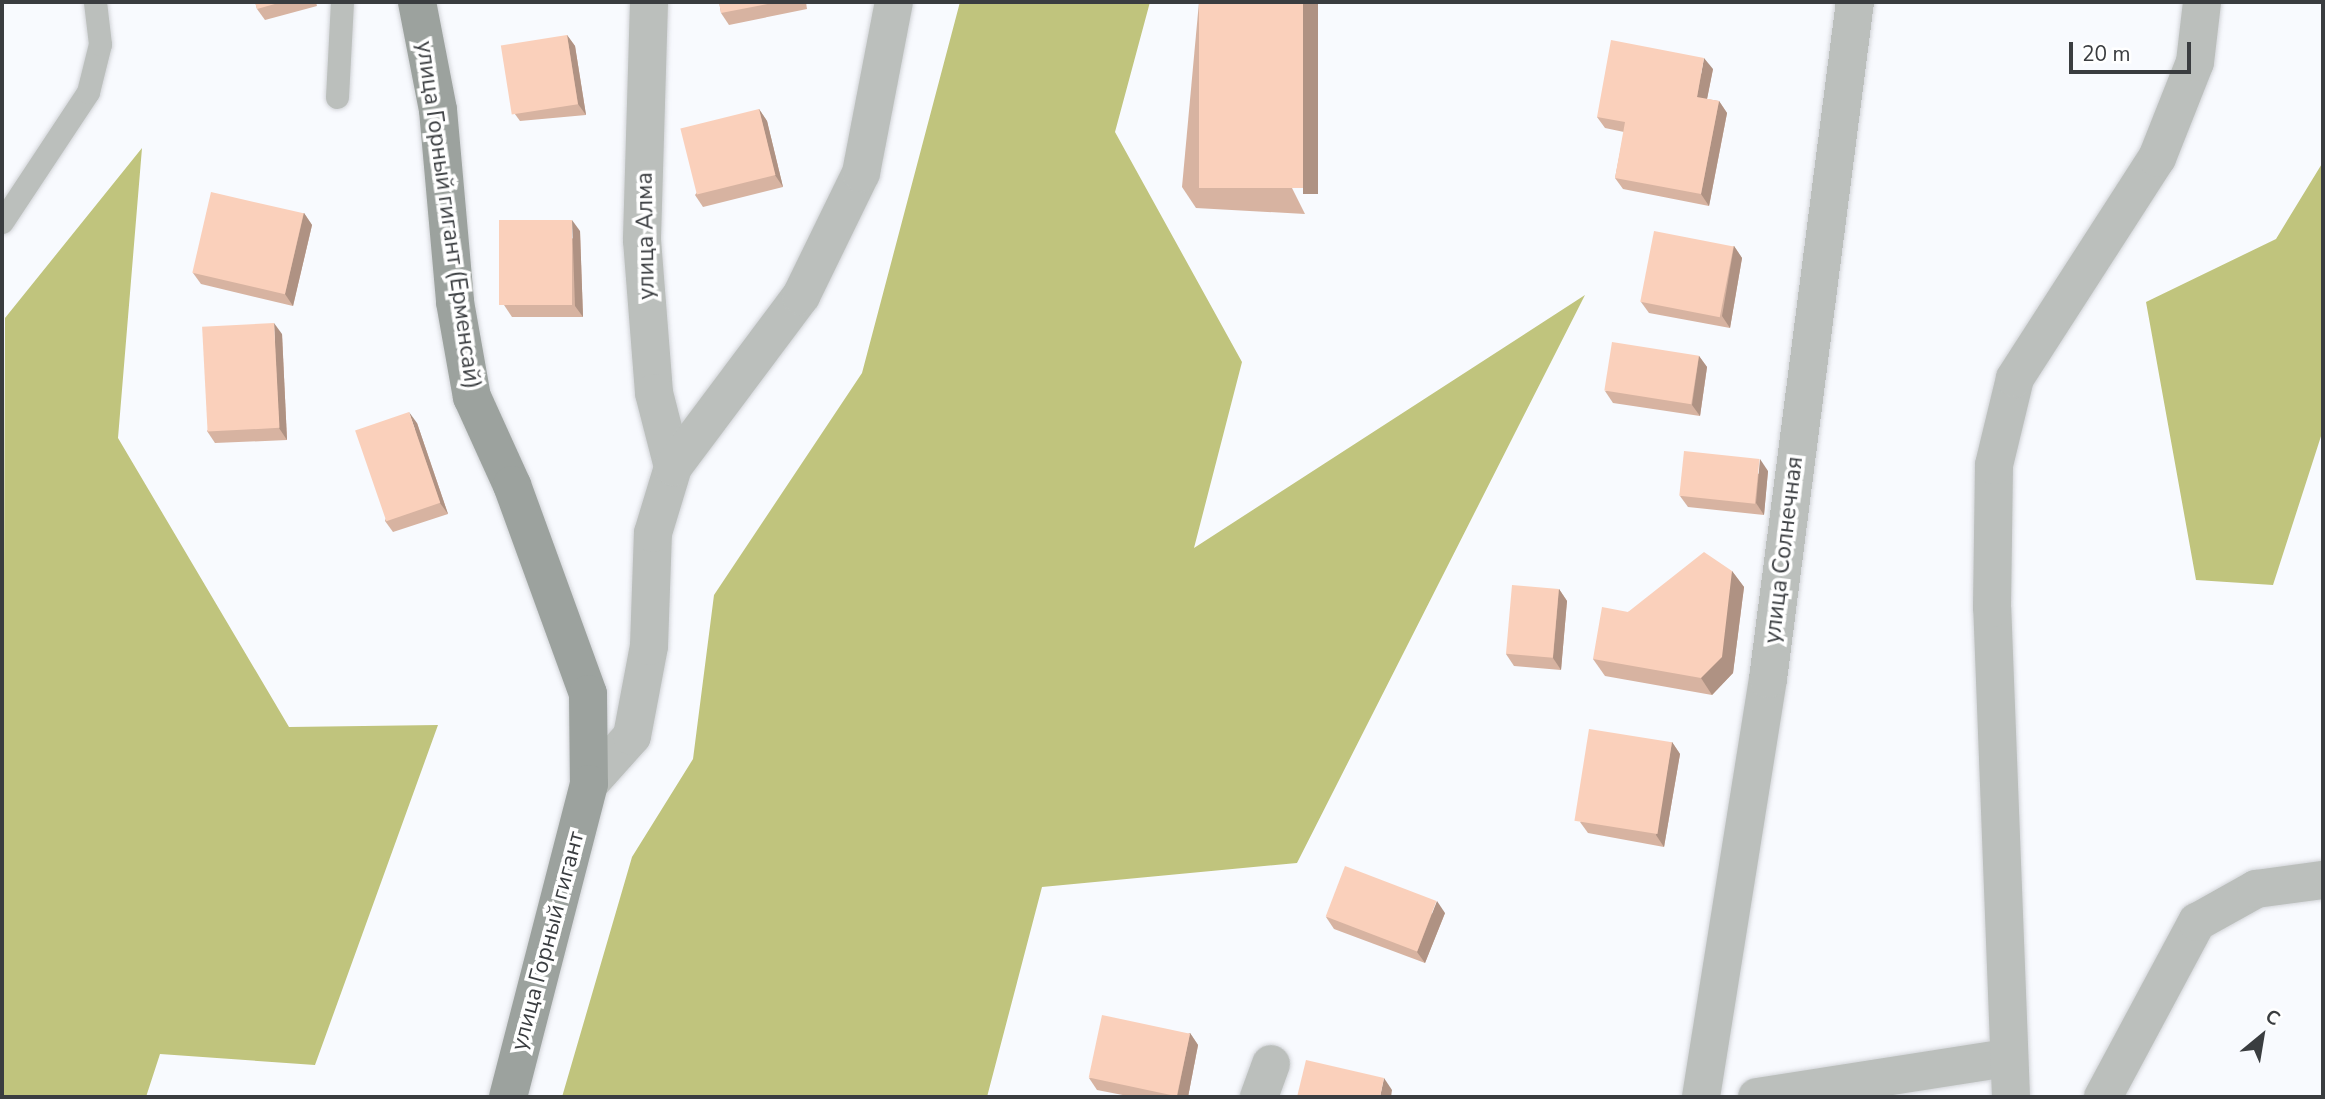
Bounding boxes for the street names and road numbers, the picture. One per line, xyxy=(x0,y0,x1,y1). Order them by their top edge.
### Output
street label: улица Горный гигант (Ерменсай) xyxy=(410,39,486,391)
street label: улица Алма xyxy=(631,172,661,300)
street label: улица Солнечная xyxy=(1759,455,1809,645)
street label: улица Горный гигант xyxy=(505,828,591,1054)

